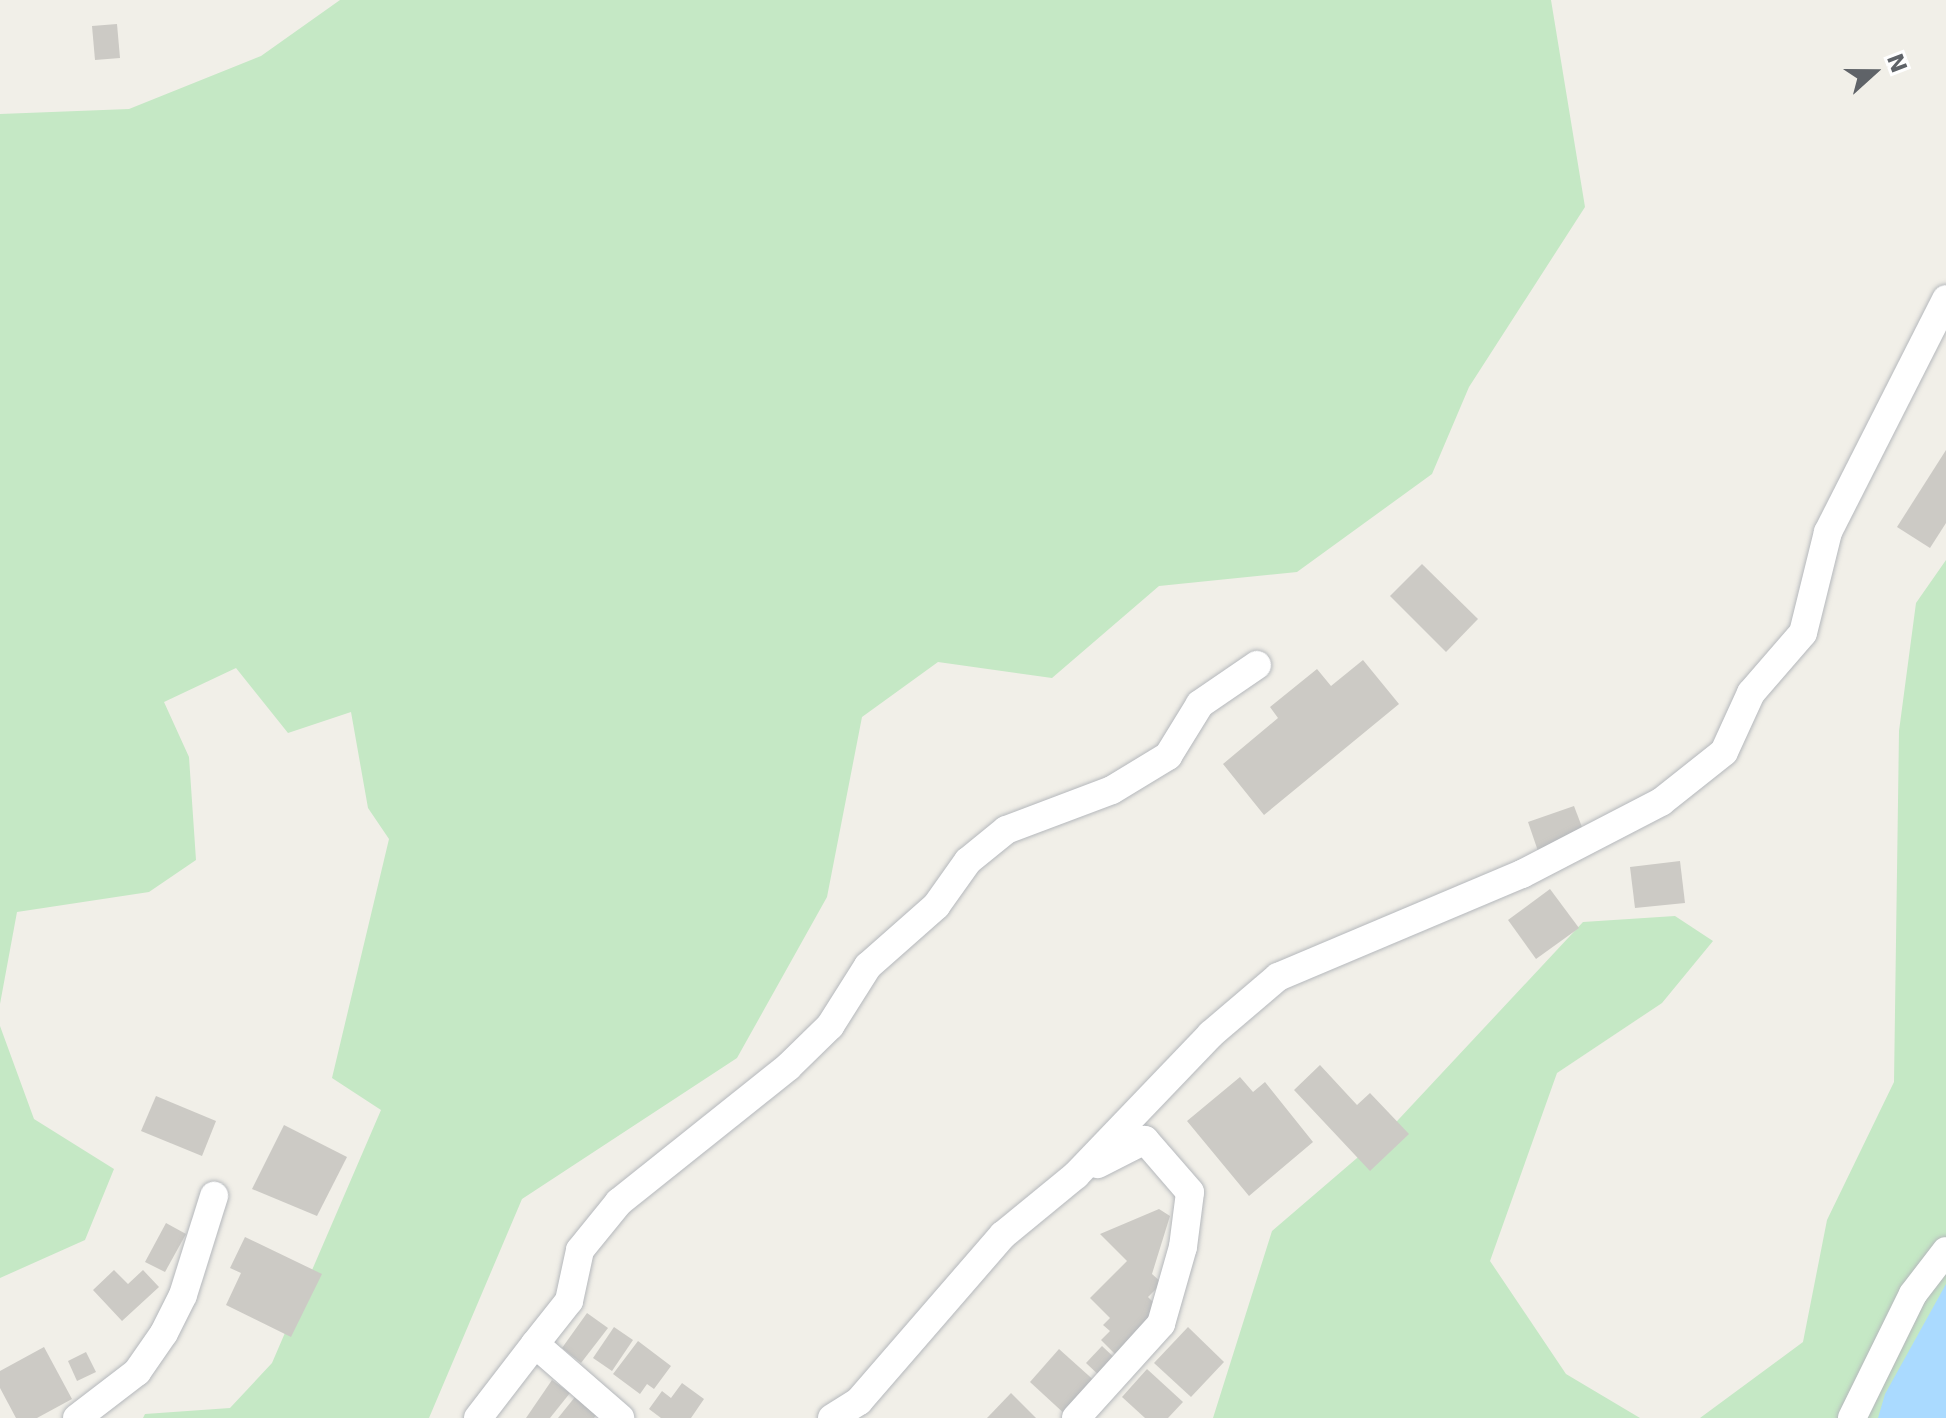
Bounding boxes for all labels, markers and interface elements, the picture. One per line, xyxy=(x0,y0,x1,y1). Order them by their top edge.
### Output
north arrow xyxy=(1834,32,1914,112)
text: N xyxy=(1882,50,1912,76)

